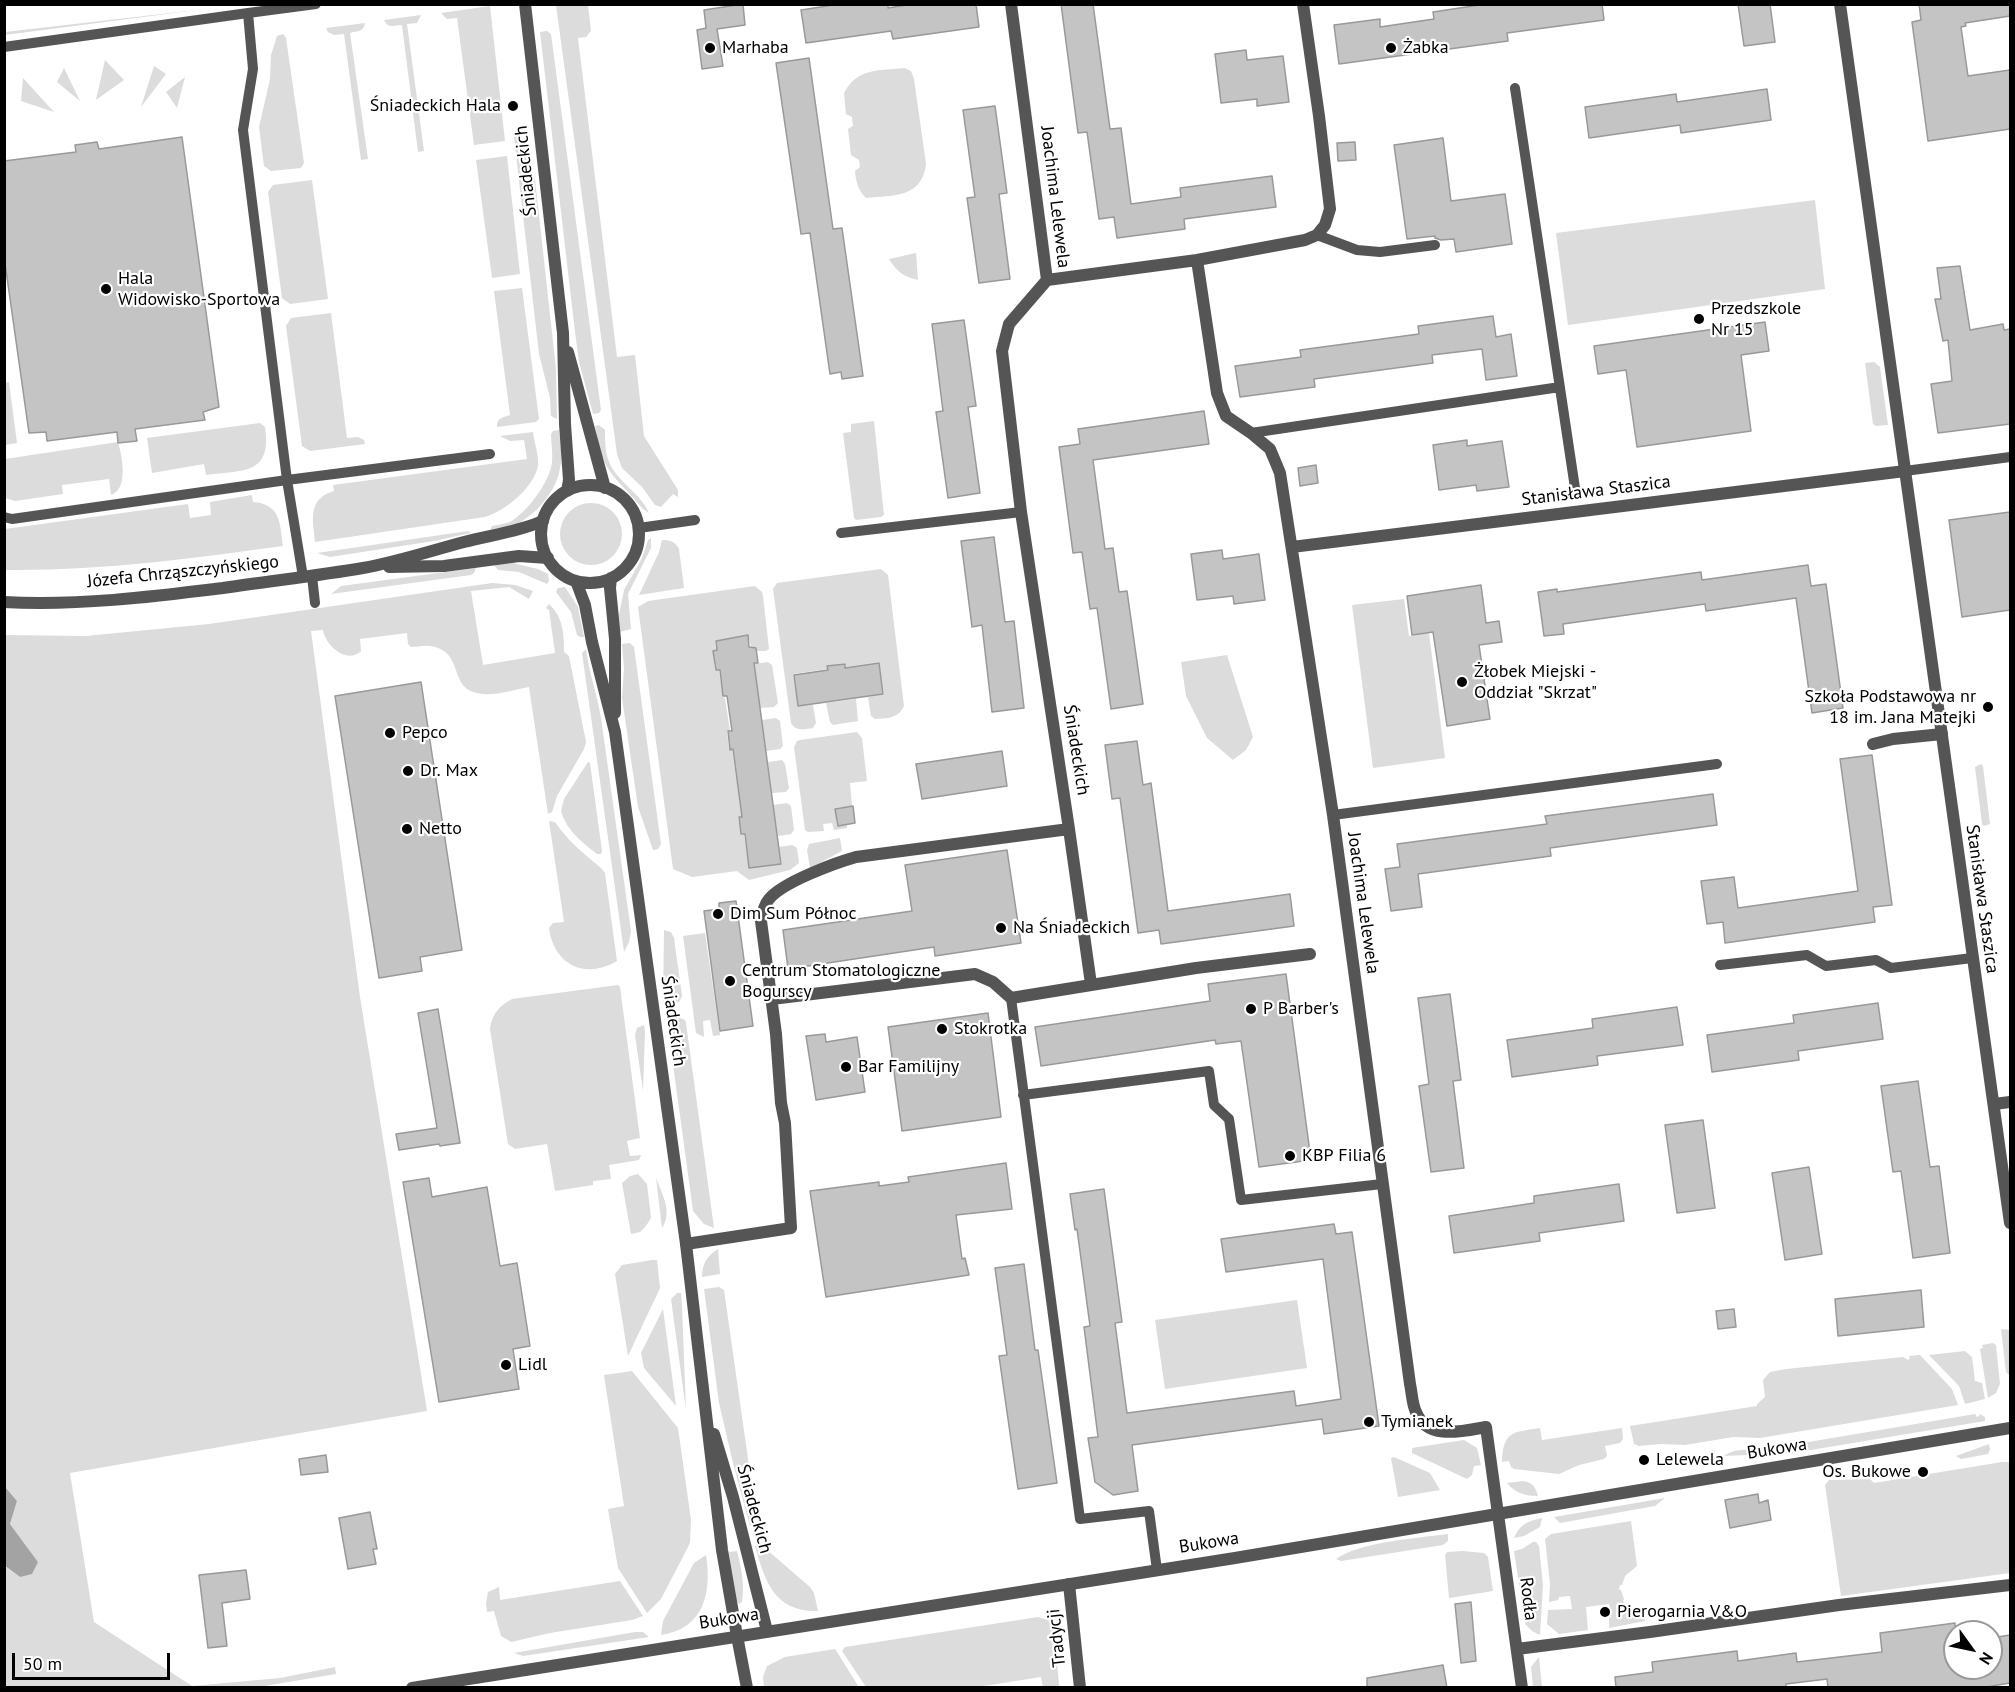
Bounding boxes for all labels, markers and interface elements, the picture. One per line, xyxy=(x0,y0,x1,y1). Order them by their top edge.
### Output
place label: Marhaba xyxy=(722,37,789,59)
place label: Żabka xyxy=(1403,37,1449,59)
marker: Marhaba xyxy=(703,41,717,55)
marker: Żabka xyxy=(1384,41,1398,55)
place label: Śniadeckich Hala xyxy=(370,95,501,117)
marker: Śniadeckich Hala xyxy=(506,99,520,113)
street label: Śniadeckich xyxy=(510,124,542,218)
street label: Joachima Lelewela xyxy=(1036,125,1074,269)
place label: Hala Widowisko-Sportowa xyxy=(118,268,280,310)
marker: Hala Widowisko-Sportowa xyxy=(99,282,113,296)
place label: Przedszkole Nr 15 xyxy=(1711,298,1801,340)
marker: Przedszkole Nr 15 xyxy=(1692,312,1706,326)
street label: Stanisława Staszica xyxy=(1520,471,1672,511)
street label: Józefa Chrząszczyńskiego xyxy=(86,551,280,593)
place label: Żłobek Miejski - Oddział "Skrzat" xyxy=(1474,661,1597,704)
marker: Żłobek Miejski - Oddział "Skrzat" xyxy=(1455,675,1469,689)
place label: Szkoła Podstawowa nr 18 im. Jana Matejki xyxy=(1805,686,1976,728)
marker: Szkoła Podstawowa nr 18 im. Jana Matejki xyxy=(1981,700,1995,714)
street label: Śniadeckich xyxy=(1058,703,1094,797)
place label: Pepco xyxy=(402,722,448,744)
marker: Pepco xyxy=(383,726,397,740)
place label: Dr. Max xyxy=(420,760,478,782)
marker: Dr. Max xyxy=(401,764,415,778)
place label: Netto xyxy=(419,818,462,840)
marker: Netto xyxy=(400,822,414,836)
street label: Stanisława Staszica xyxy=(1961,823,2003,975)
street label: Joachima Lelewela xyxy=(1342,831,1384,975)
place label: Dim Sum Północ xyxy=(730,903,857,925)
marker: Dim Sum Północ xyxy=(711,907,725,921)
place label: Na Śniadeckich xyxy=(1013,917,1130,939)
marker: Na Śniadeckich xyxy=(994,921,1008,935)
place label: Centrum Stomatologiczne Bogurscy xyxy=(742,960,940,1002)
street label: Śniadeckich xyxy=(656,974,690,1068)
marker: Centrum Stomatologiczne Bogurscy xyxy=(723,974,737,988)
place label: P Barber's xyxy=(1263,998,1339,1020)
marker: P Barber's xyxy=(1244,1002,1258,1016)
place label: Stokrotka xyxy=(954,1018,1027,1040)
marker: Stokrotka xyxy=(935,1022,949,1036)
place label: Bar Familijny xyxy=(858,1056,959,1078)
marker: Bar Familijny xyxy=(839,1060,853,1074)
place label: KBP Filia 6 xyxy=(1302,1145,1386,1167)
marker: KBP Filia 6 xyxy=(1283,1149,1297,1163)
place label: Lidl xyxy=(518,1354,547,1376)
marker: Lidl xyxy=(499,1358,513,1372)
place label: Tymianek xyxy=(1381,1411,1453,1433)
marker: Tymianek xyxy=(1362,1415,1376,1429)
street label: Bukowa xyxy=(1746,1434,1808,1464)
place label: Lelewela xyxy=(1656,1449,1724,1471)
marker: Lelewela xyxy=(1637,1453,1651,1467)
place label: Os. Bukowe xyxy=(1822,1461,1911,1483)
street label: Śniadeckich xyxy=(732,1462,776,1556)
marker: Os. Bukowe xyxy=(1916,1465,1930,1479)
street label: Bukowa xyxy=(1178,1528,1240,1558)
street label: Rodła xyxy=(1515,1576,1541,1622)
place label: Pierogarnia V&O xyxy=(1617,1601,1747,1623)
street label: Bukowa xyxy=(698,1604,760,1634)
marker: Pierogarnia V&O xyxy=(1598,1605,1612,1619)
street label: Tradycji xyxy=(1043,1608,1071,1668)
north arrow xyxy=(1943,1620,2003,1680)
scale bar xyxy=(15,1641,172,1679)
text: N xyxy=(1975,1649,1998,1669)
text: 50 m xyxy=(23,1652,62,1675)

